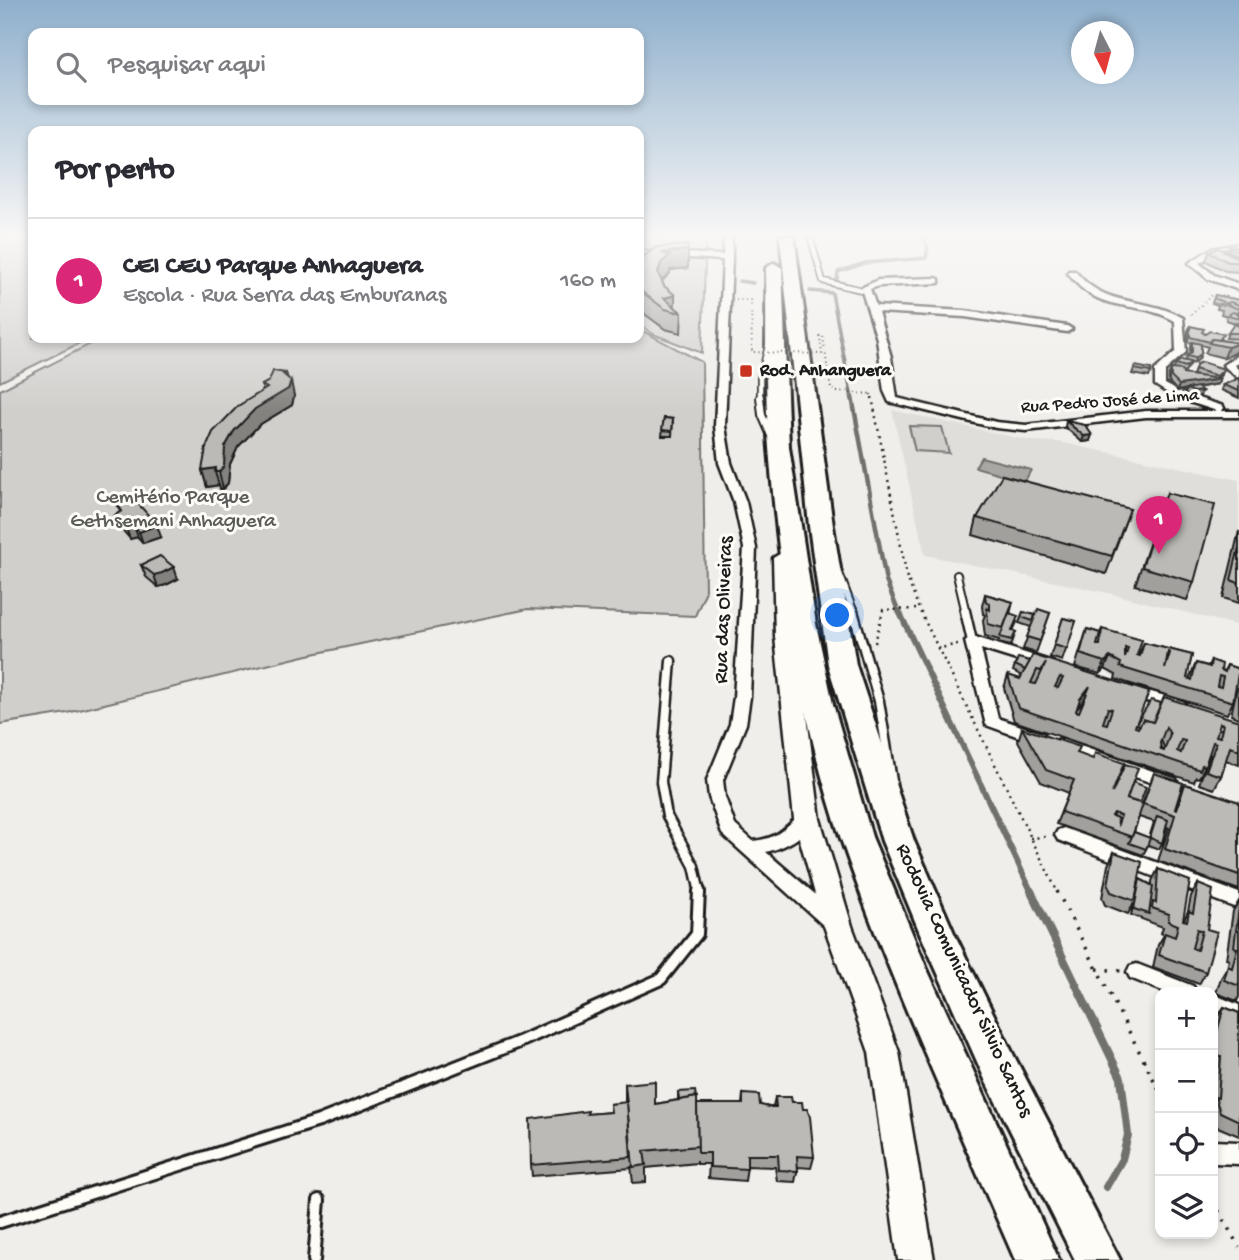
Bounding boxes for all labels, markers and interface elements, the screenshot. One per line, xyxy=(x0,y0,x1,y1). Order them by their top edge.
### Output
north arrow xyxy=(1071,21,1134,84)
search box xyxy=(28,28,644,105)
icon: search xyxy=(52,48,90,86)
text: Pesquisar aqui xyxy=(108,51,266,82)
text: Por perto xyxy=(56,154,175,189)
text: CEI CEU Parque Anhaguera xyxy=(123,252,423,283)
text: 1 xyxy=(74,268,84,295)
text: 160 m xyxy=(560,268,616,295)
text: Escola · Rua Serra das Emburanas xyxy=(123,283,446,310)
place label: Rod. Anhanguera xyxy=(759,361,892,382)
marker: Rod. Anhanguera xyxy=(738,363,754,379)
street label: Rua Pedro José de Lima xyxy=(1020,385,1201,419)
park label: Cemitério Parque Gethsemani Anhaguera xyxy=(70,486,277,535)
pin: 1 xyxy=(1136,496,1182,554)
street label: Rua das Oliveiras xyxy=(710,535,740,684)
your location xyxy=(820,598,854,632)
street label: Rodovia Comunicador Silvio Santos xyxy=(889,840,1038,1123)
map controls xyxy=(1155,987,1218,1239)
button: + xyxy=(1155,987,1218,1050)
button: − xyxy=(1155,1050,1218,1113)
button: locate xyxy=(1155,1113,1218,1176)
button: layers xyxy=(1155,1176,1218,1239)

